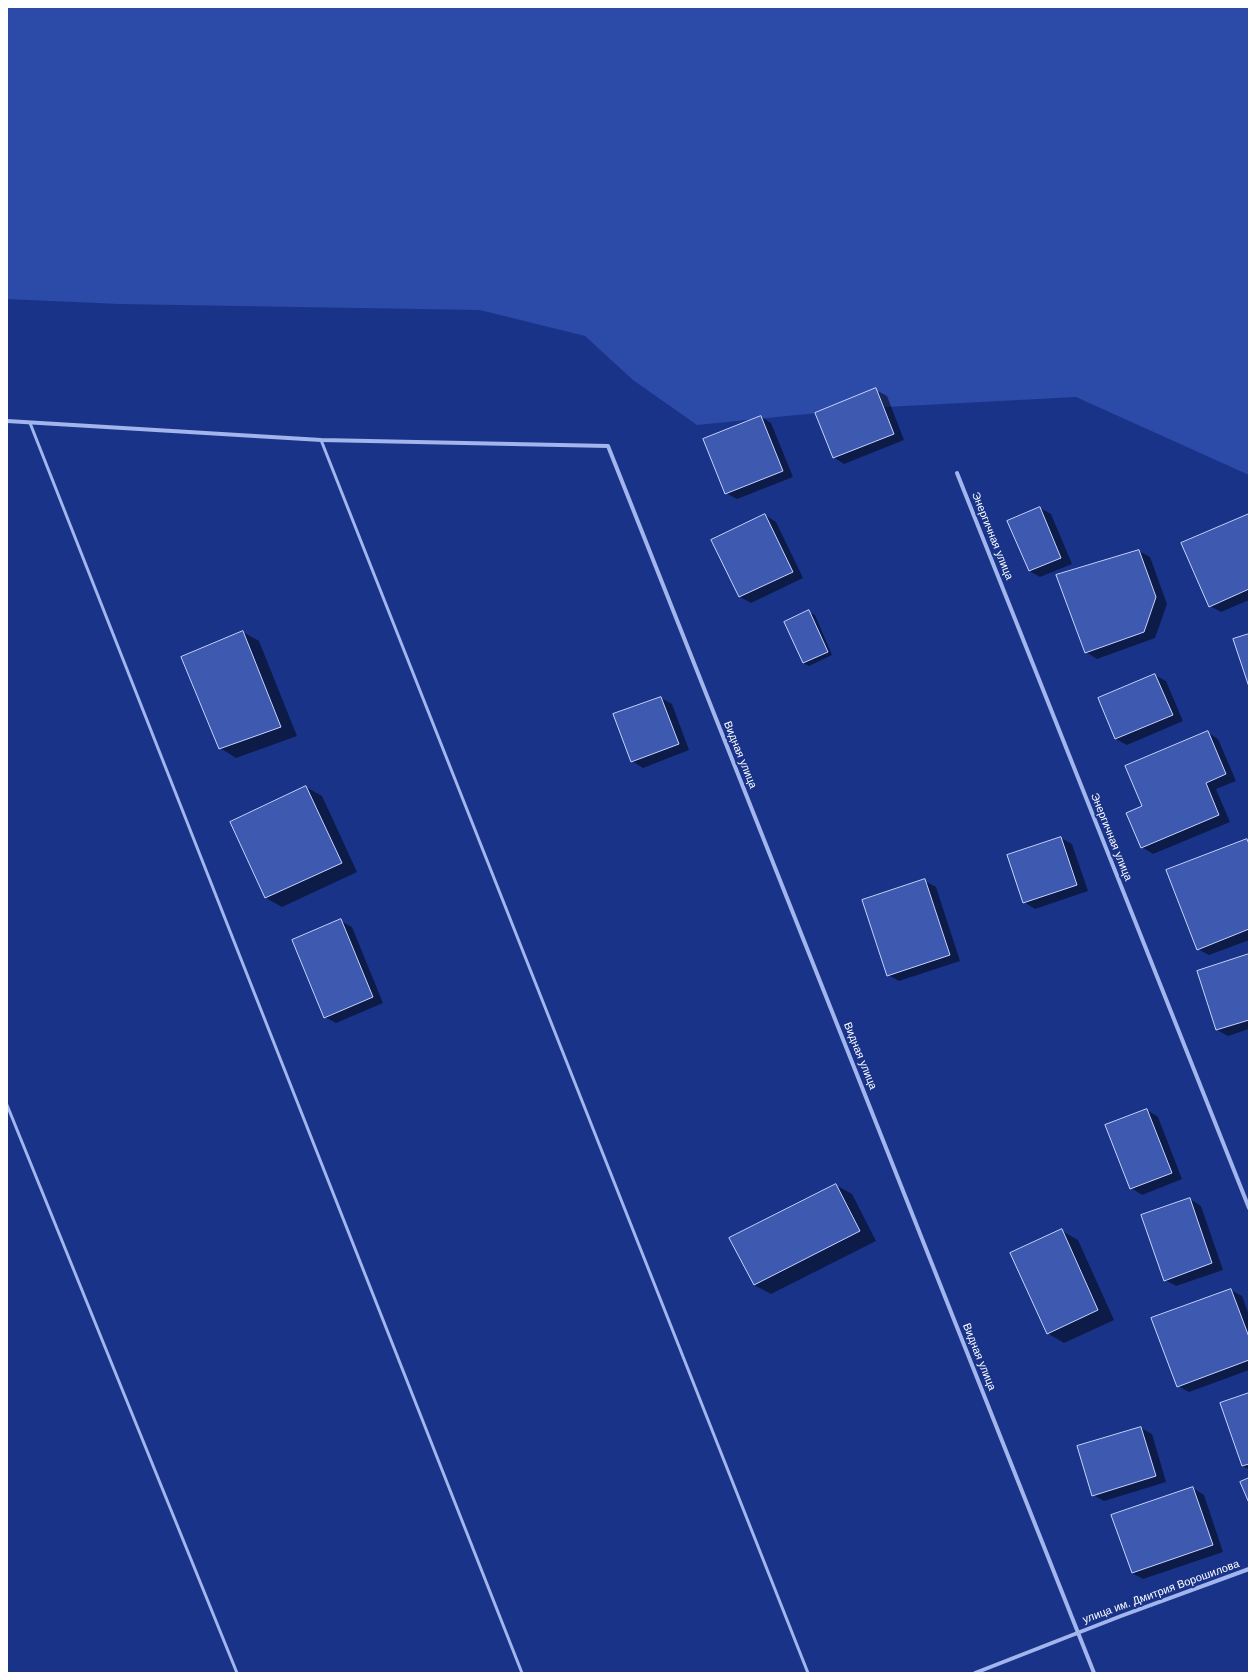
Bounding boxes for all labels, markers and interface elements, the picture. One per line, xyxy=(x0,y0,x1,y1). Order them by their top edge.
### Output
street label: Энергичная улица xyxy=(968,490,1016,582)
street label: Видная улица xyxy=(721,719,759,791)
street label: Энергичная улица xyxy=(1087,791,1135,883)
street label: Видная улица xyxy=(841,1020,879,1092)
street label: Видная улица xyxy=(960,1321,998,1393)
street label: улица им. Дмитрия Ворошилова xyxy=(1081,1557,1241,1627)

